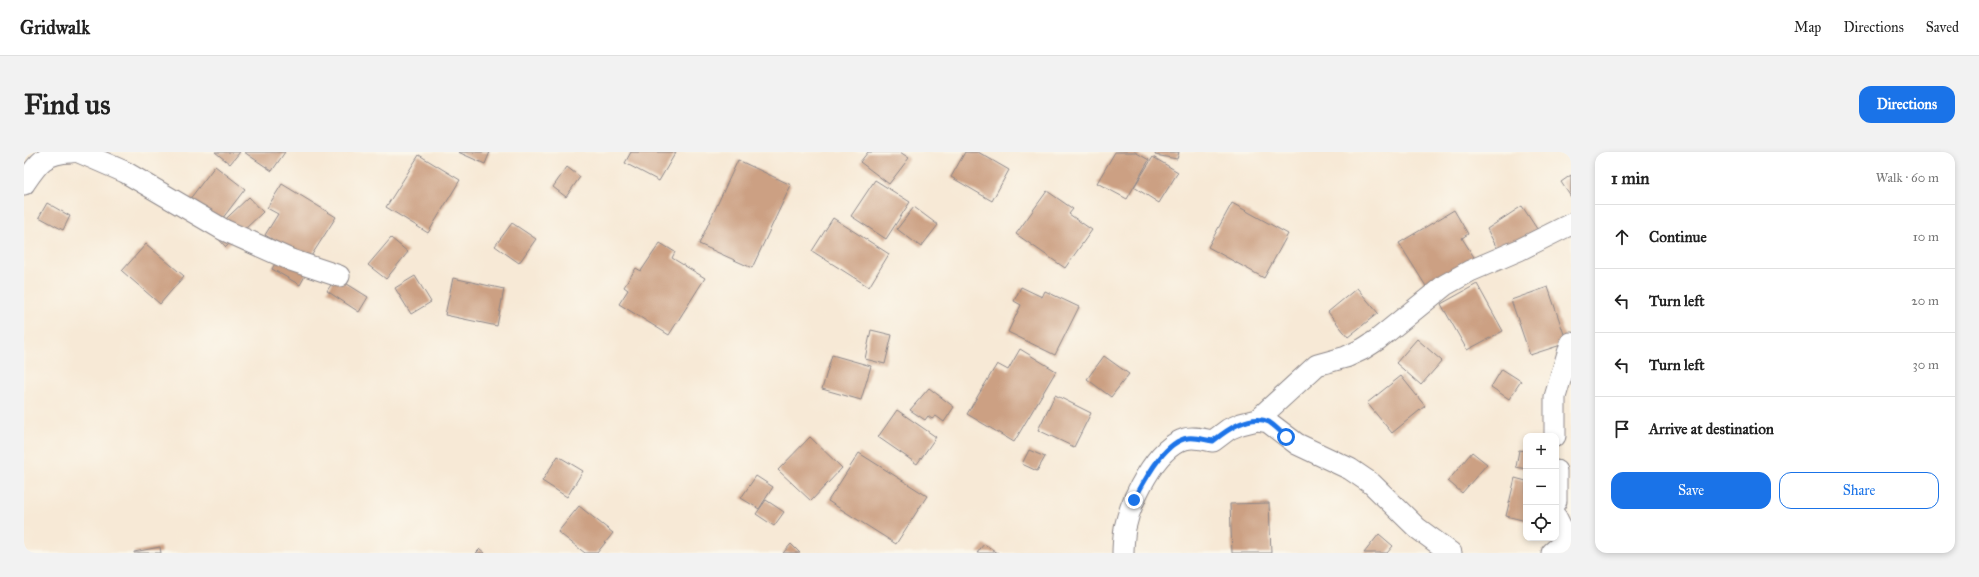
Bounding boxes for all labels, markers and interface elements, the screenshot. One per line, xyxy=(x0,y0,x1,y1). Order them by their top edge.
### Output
text: Gridwalk xyxy=(20,16,90,39)
text: Map xyxy=(1794,19,1821,36)
text: Directions xyxy=(1843,19,1904,36)
text: Saved xyxy=(1926,19,1959,36)
button: Directions xyxy=(1859,86,1955,123)
text: Find us xyxy=(24,87,110,122)
text: 1 min xyxy=(1611,168,1650,189)
text: Walk · 60 m xyxy=(1876,170,1939,186)
icon: ahead xyxy=(1611,226,1633,248)
text: Continue xyxy=(1649,228,1707,246)
text: 10 m xyxy=(1913,229,1939,245)
icon: left xyxy=(1611,290,1633,312)
text: Turn left xyxy=(1649,292,1705,310)
text: 20 m xyxy=(1911,293,1939,309)
icon: left xyxy=(1611,354,1633,376)
text: Turn left xyxy=(1649,356,1705,374)
text: 30 m xyxy=(1913,357,1939,373)
icon: arrive xyxy=(1611,418,1633,440)
text: Arrive at destination xyxy=(1649,420,1774,438)
route start xyxy=(1277,428,1295,446)
map controls xyxy=(1523,433,1559,541)
button: + xyxy=(1523,433,1559,469)
button: − xyxy=(1523,469,1559,505)
button: Save xyxy=(1611,472,1771,509)
button: Share xyxy=(1779,472,1939,509)
route end xyxy=(1125,491,1143,509)
button: locate xyxy=(1523,505,1559,541)

